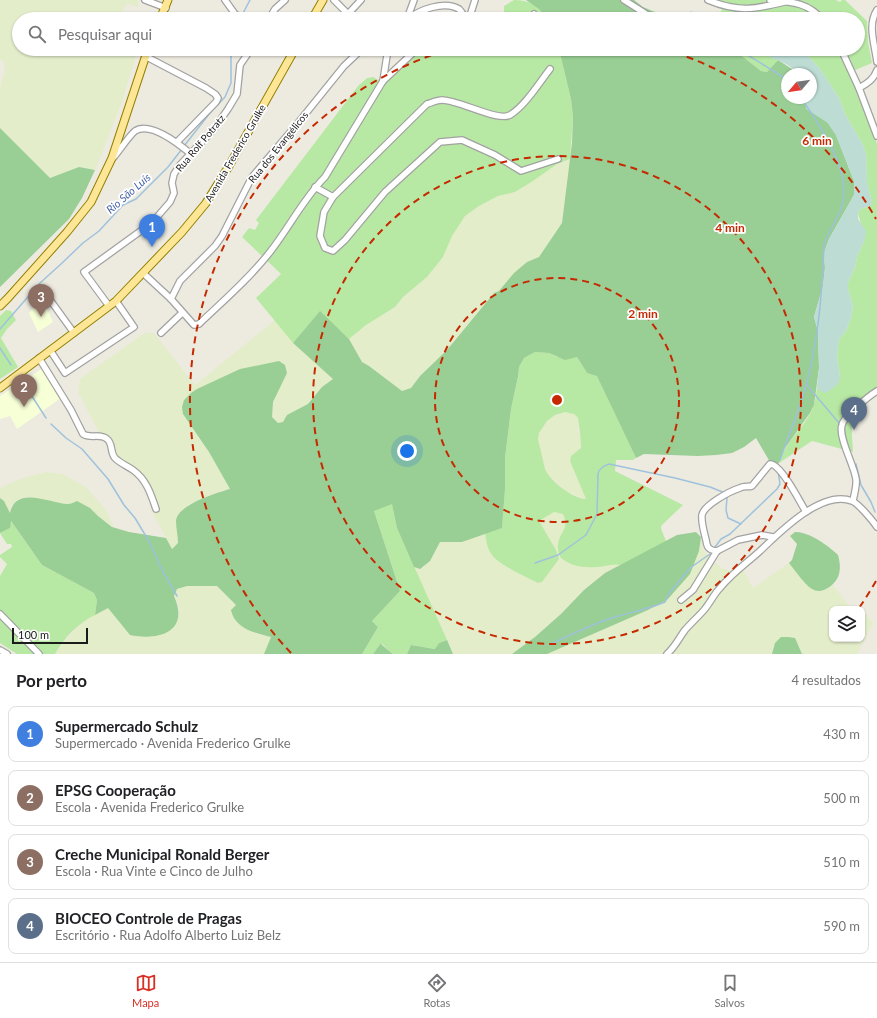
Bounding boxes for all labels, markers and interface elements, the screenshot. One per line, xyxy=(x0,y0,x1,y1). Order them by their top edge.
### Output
search box xyxy=(12,12,865,56)
icon: search xyxy=(26,23,48,45)
text: Pesquisar aqui xyxy=(58,25,152,43)
north arrow xyxy=(781,68,817,104)
street label: Avenida Frederico Grulke xyxy=(202,102,268,204)
street label: Rua dos Evangélicos xyxy=(246,109,310,185)
street label: Rua Rolf Potratz xyxy=(173,112,228,174)
text: 6 min xyxy=(802,133,832,148)
water label: Rio São Luís xyxy=(103,170,153,216)
pin: 1 xyxy=(139,214,165,247)
text: 4 min xyxy=(715,220,745,235)
pin: 3 xyxy=(28,284,54,317)
text: 2 min xyxy=(628,306,658,321)
pin: 2 xyxy=(11,374,37,407)
centre of rings xyxy=(550,393,564,407)
pin: 4 xyxy=(841,397,867,430)
your location xyxy=(397,441,417,461)
map controls xyxy=(829,606,865,642)
button: layers xyxy=(829,606,865,642)
scale bar xyxy=(12,626,88,645)
text: 100 m xyxy=(18,628,49,641)
text: Por perto xyxy=(16,670,87,691)
text: 4 resultados xyxy=(791,672,861,688)
text: Supermercado Schulz xyxy=(55,717,198,735)
text: 1 xyxy=(26,726,34,742)
text: 430 m xyxy=(823,726,860,742)
text: Supermercado · Avenida Frederico Grulke xyxy=(55,735,291,751)
text: EPSG Cooperação xyxy=(55,781,176,799)
text: 2 xyxy=(26,790,34,806)
text: 500 m xyxy=(823,790,860,806)
text: Escola · Avenida Frederico Grulke xyxy=(55,799,244,815)
text: Creche Municipal Ronald Berger xyxy=(55,845,269,863)
text: 3 xyxy=(26,854,34,870)
text: 510 m xyxy=(823,854,860,870)
text: Escola · Rua Vinte e Cinco de Julho xyxy=(55,863,253,879)
text: BIOCEO Controle de Pragas xyxy=(55,909,242,927)
text: 4 xyxy=(26,918,34,934)
text: 590 m xyxy=(823,918,860,934)
text: Escritório · Rua Adolfo Alberto Luiz Belz xyxy=(55,927,281,943)
tab: Mapa xyxy=(132,972,159,1009)
tab: Rotas xyxy=(423,972,450,1009)
tab: Salvos xyxy=(714,972,745,1009)

